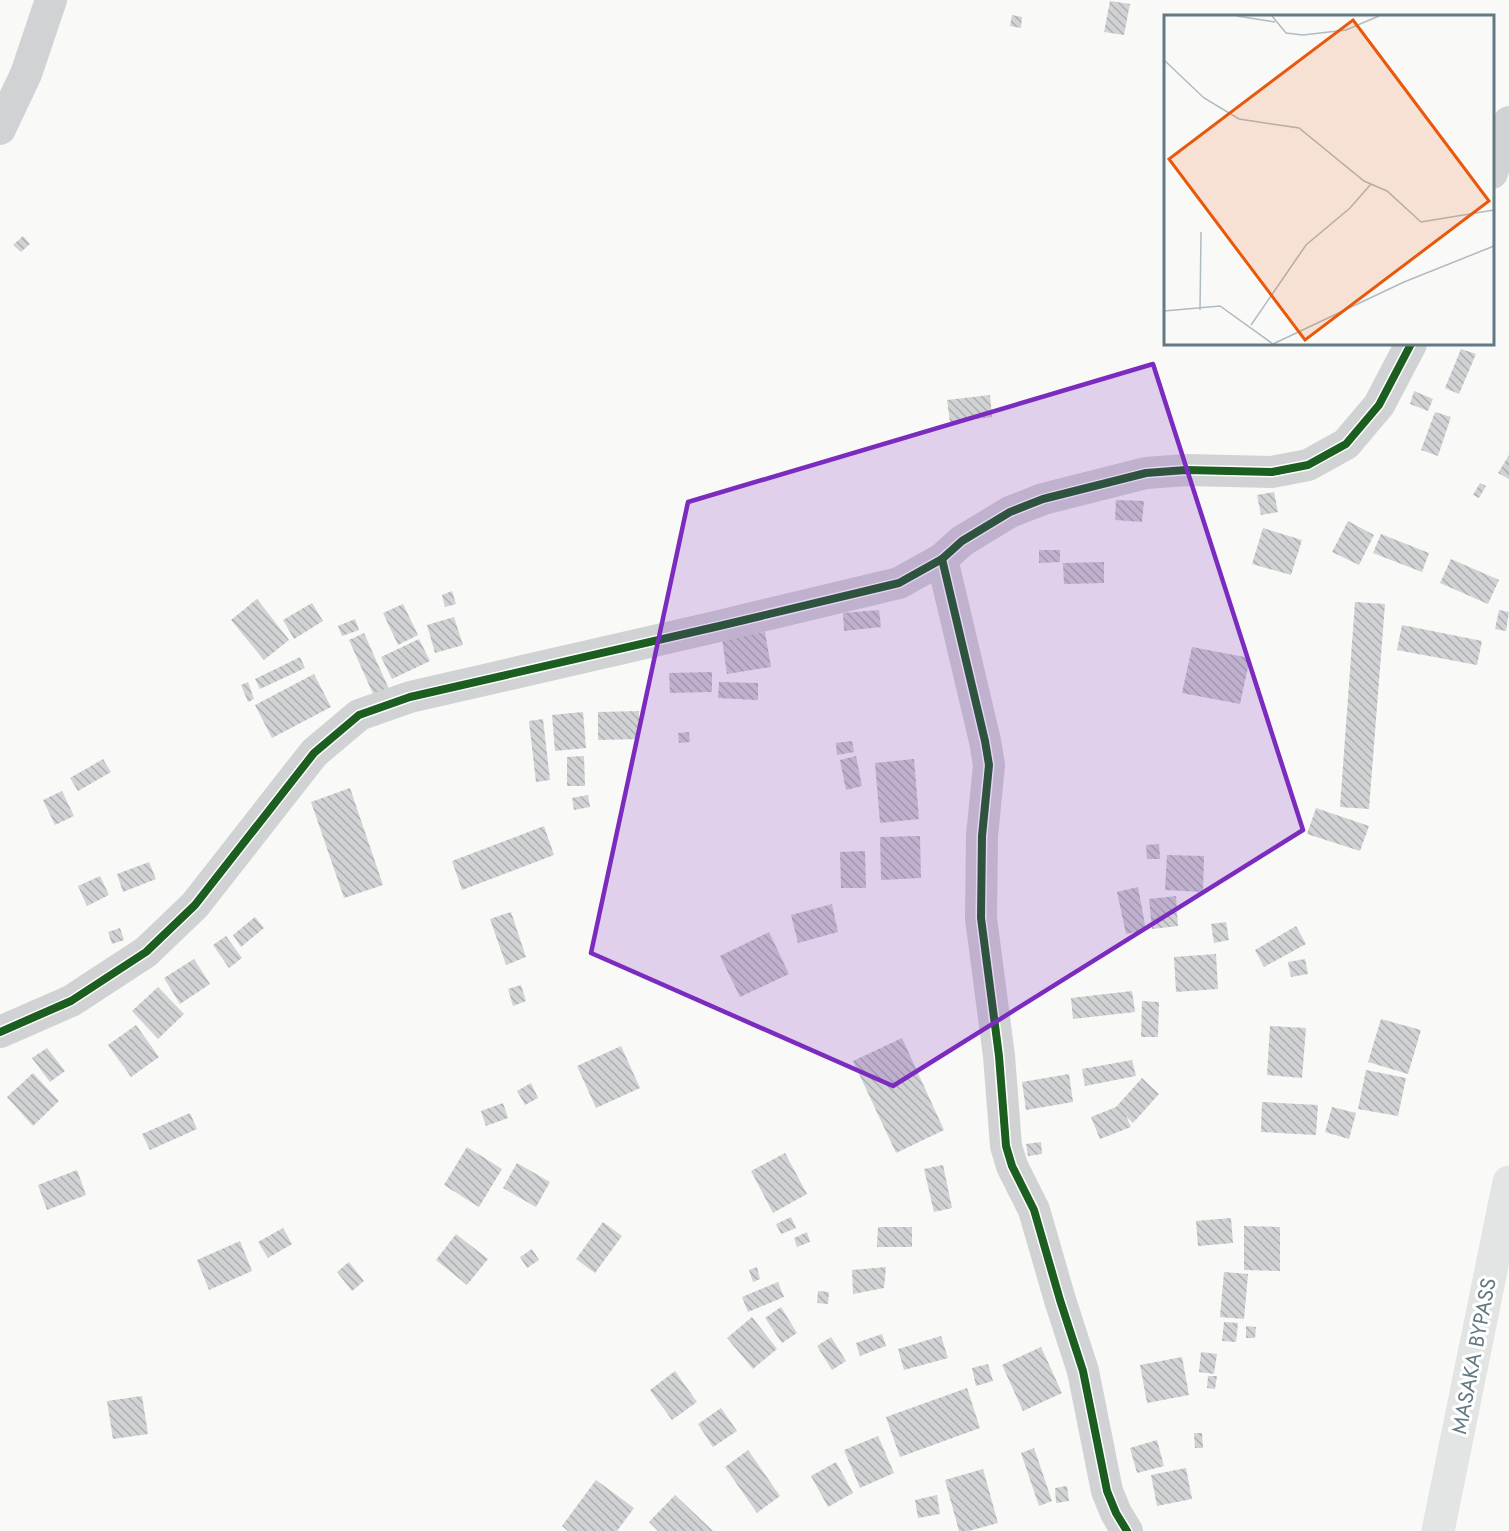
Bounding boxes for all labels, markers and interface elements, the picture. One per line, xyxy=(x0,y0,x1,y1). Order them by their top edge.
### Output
inset map xyxy=(1164,15,1494,345)
street label: MASAKA BYPASS xyxy=(1444,1276,1504,1436)

